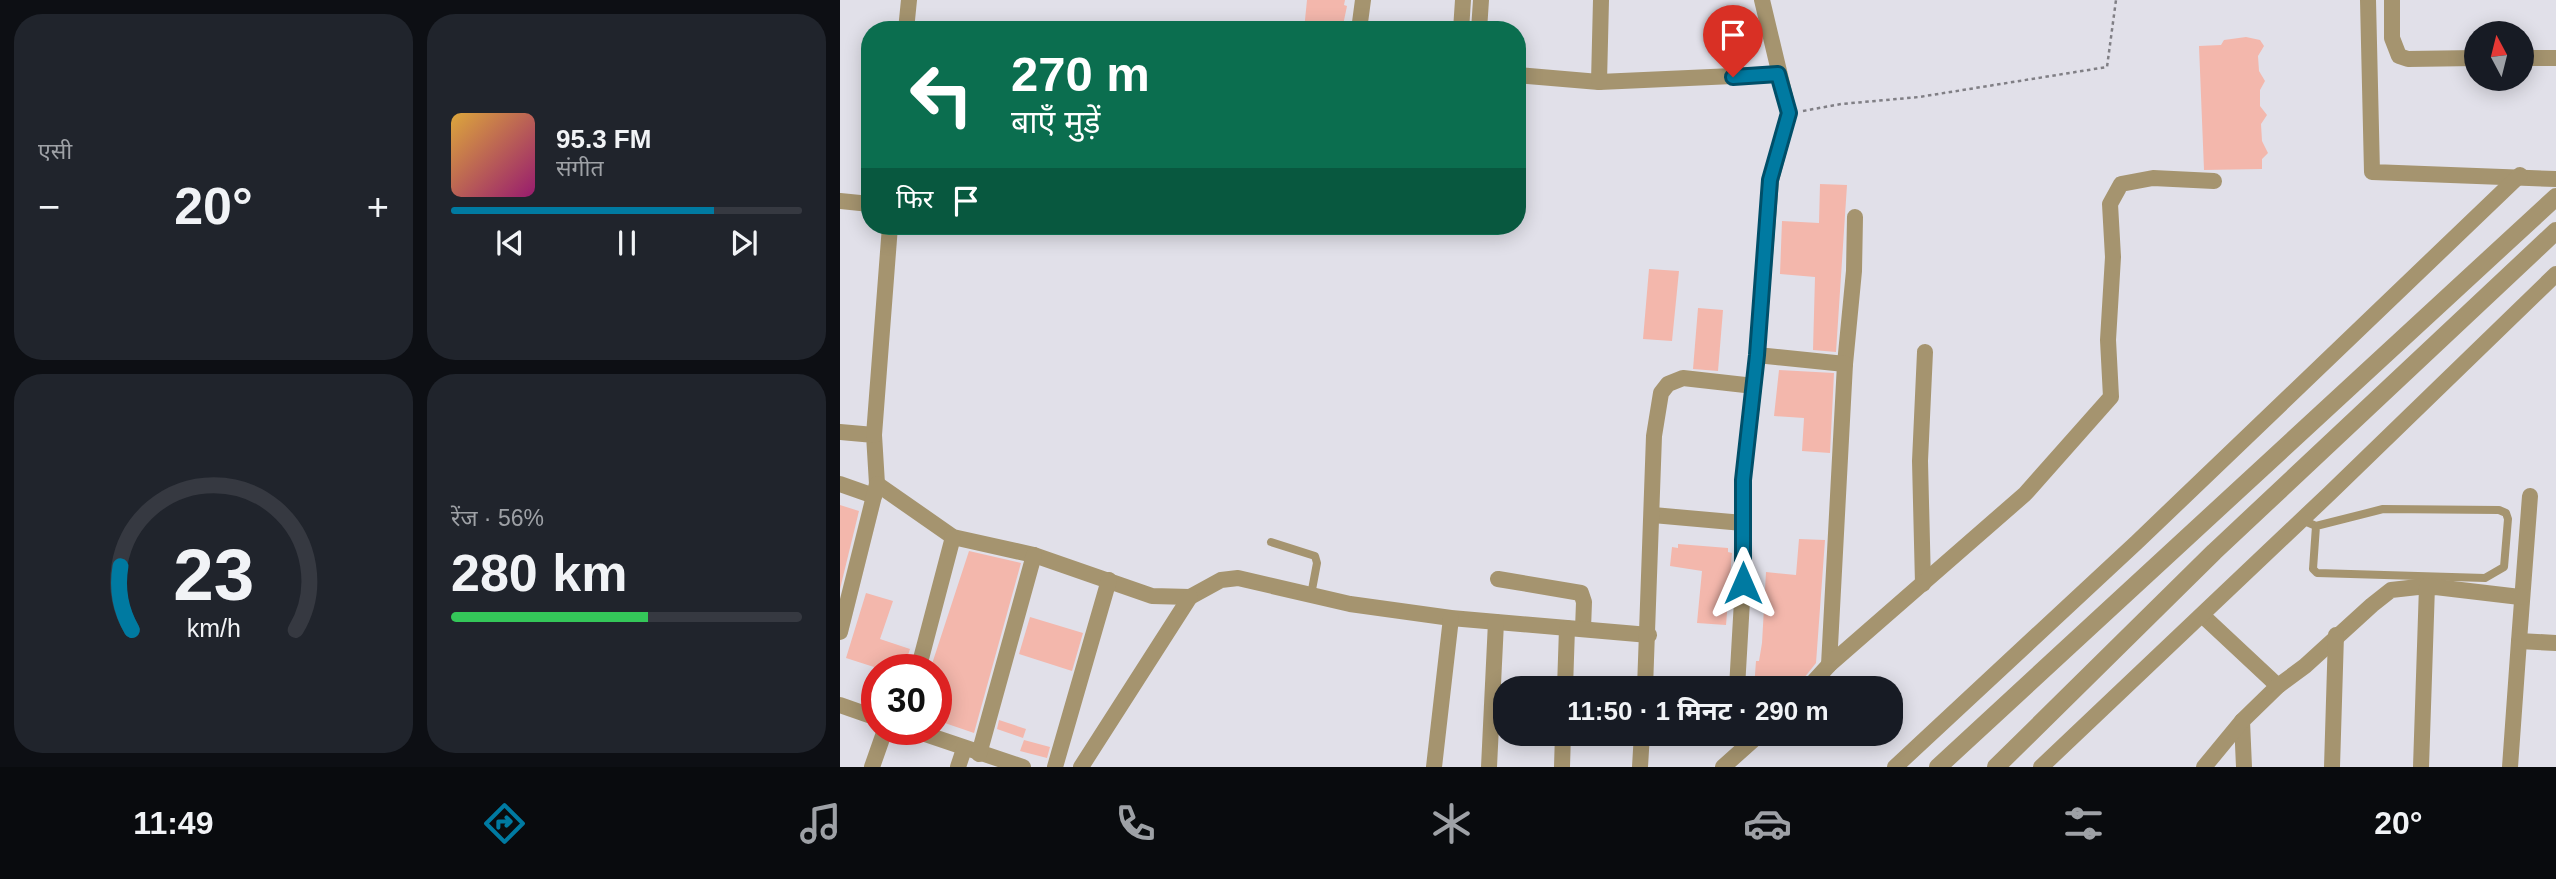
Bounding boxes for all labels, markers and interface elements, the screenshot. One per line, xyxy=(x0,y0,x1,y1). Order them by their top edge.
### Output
pin xyxy=(1703,5,1763,77)
icon: arrive xyxy=(1714,16,1752,54)
north arrow xyxy=(2464,21,2534,91)
map controls xyxy=(2464,21,2534,91)
text: 270 m xyxy=(1011,47,1150,101)
icon: left xyxy=(896,49,987,140)
text: बाएँ मुड़ें xyxy=(1011,104,1100,140)
text: 95.3 FM xyxy=(556,124,651,154)
text: एसी xyxy=(38,138,72,164)
text: संगीत xyxy=(556,155,604,181)
text: 20° xyxy=(174,177,253,235)
icon: arrive xyxy=(947,182,985,220)
text: फिर xyxy=(896,184,933,214)
text: − xyxy=(38,186,60,228)
text: + xyxy=(367,186,389,228)
icon: previous xyxy=(491,224,529,262)
icon: pause xyxy=(608,224,646,262)
icon: next xyxy=(725,224,763,262)
text: रेंज · 56% xyxy=(451,505,544,531)
text: 23 xyxy=(173,534,254,615)
text: 280 km xyxy=(451,544,627,602)
position arrow xyxy=(1706,546,1780,620)
text: km/h xyxy=(186,613,241,641)
speed limit sign: 30 xyxy=(861,654,952,745)
text: 11:50 · 1 मिनट · 290 m xyxy=(1567,696,1829,726)
icon: directions xyxy=(480,799,529,848)
icon: music xyxy=(796,799,845,848)
icon: phone xyxy=(1111,799,1160,848)
icon: climate xyxy=(1427,799,1476,848)
icon: car xyxy=(1743,799,1792,848)
icon: filters xyxy=(2059,799,2108,848)
text: 11:49 xyxy=(133,805,213,841)
text: 20° xyxy=(2374,805,2423,841)

